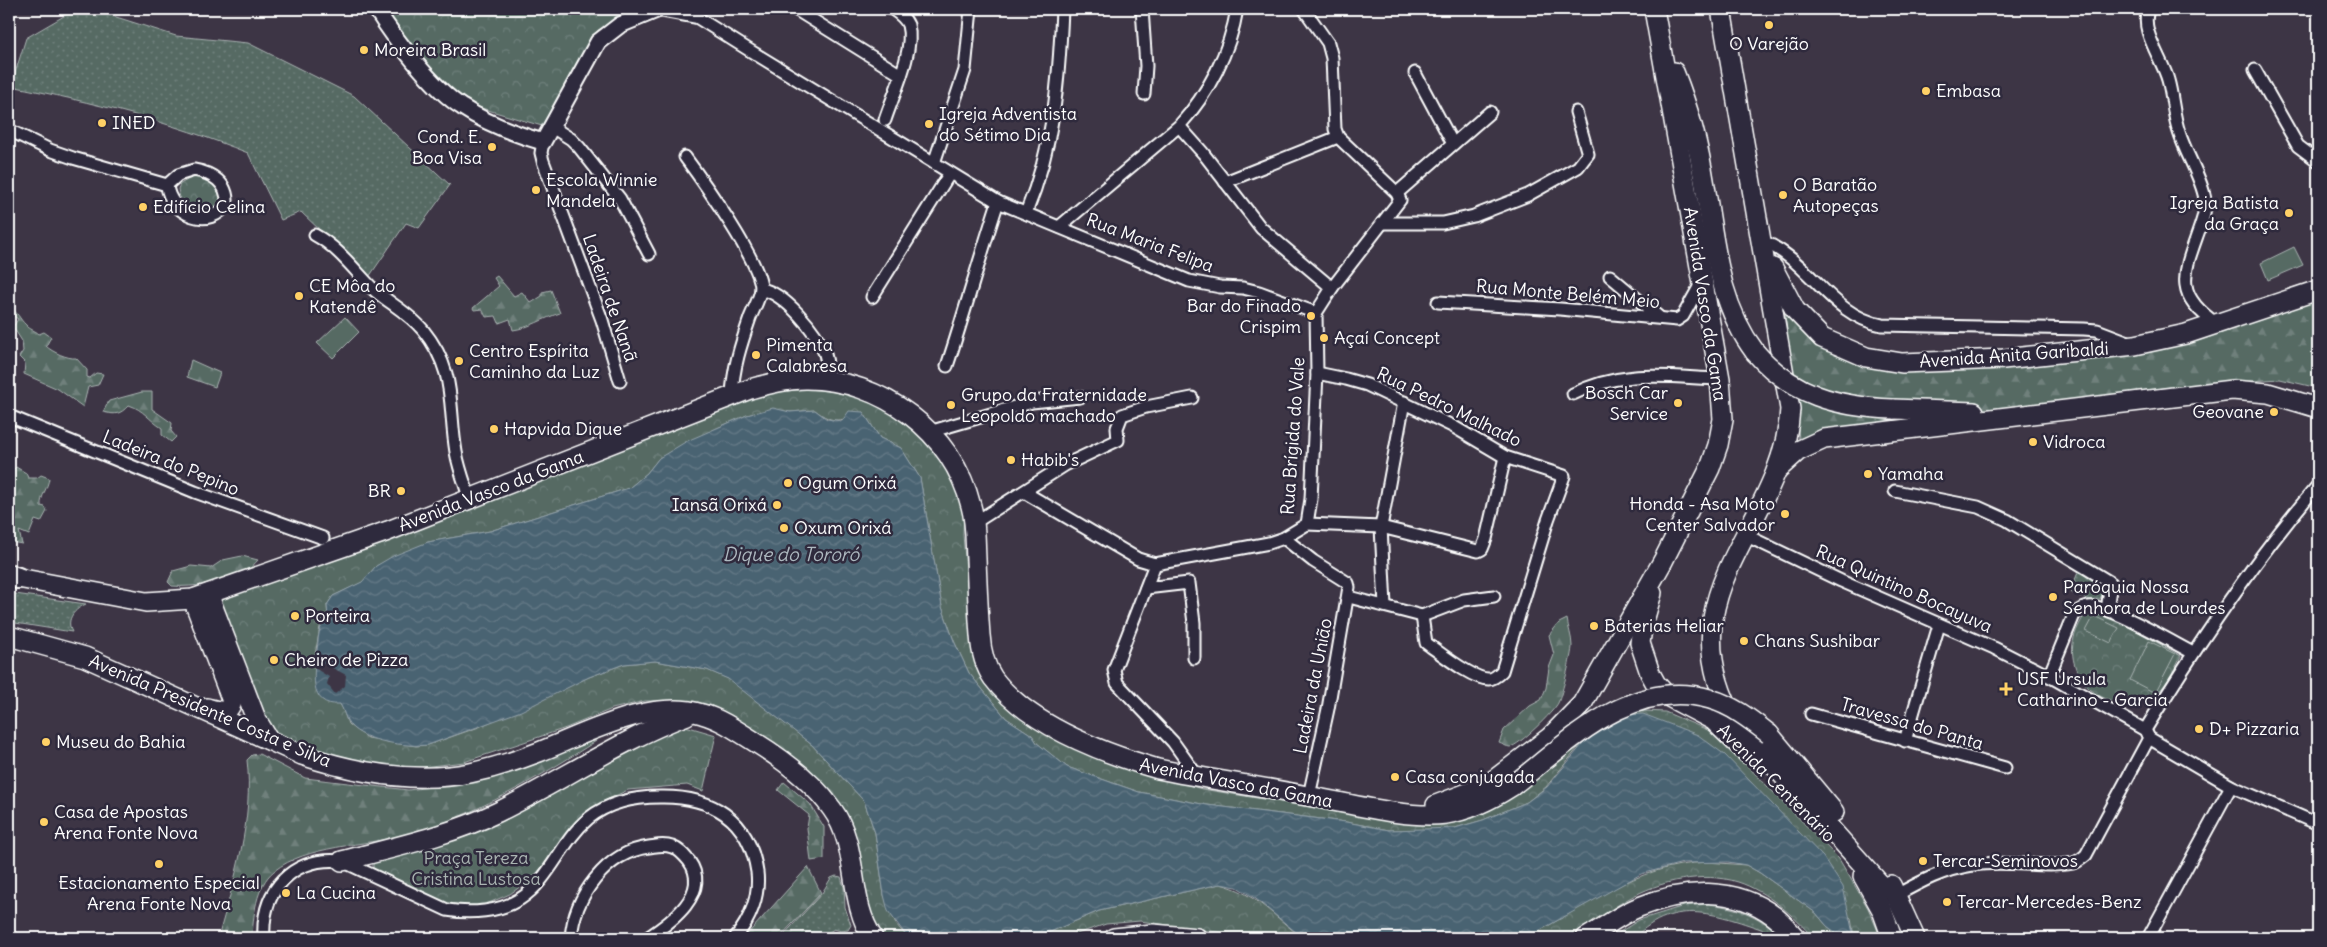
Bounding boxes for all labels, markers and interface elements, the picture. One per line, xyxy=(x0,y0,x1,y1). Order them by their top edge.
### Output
marker: O Varejão xyxy=(1763,19,1775,31)
place label: O Varejão xyxy=(1729,32,1809,55)
place label: Moreira Brasil xyxy=(374,38,486,61)
marker: Moreira Brasil xyxy=(358,44,370,56)
place label: Embasa xyxy=(1936,79,2001,102)
marker: Embasa xyxy=(1920,85,1932,97)
place label: Igreja Adventista do Sétimo Dia xyxy=(939,102,1077,146)
place label: INED xyxy=(112,111,156,134)
marker: INED xyxy=(96,117,108,129)
marker: Igreja Adventista do Sétimo Dia xyxy=(923,118,935,130)
place label: Cond. E. Boa Visa xyxy=(412,125,482,169)
marker: Cond. E. Boa Visa xyxy=(486,141,498,153)
place label: Escola Winnie Mandela xyxy=(546,168,657,212)
place label: O Baratão Autopeças xyxy=(1793,173,1879,217)
marker: Escola Winnie Mandela xyxy=(530,184,542,196)
marker: O Baratão Autopeças xyxy=(1777,189,1789,201)
place label: Igreja Batista da Graça xyxy=(2170,191,2279,235)
place label: Edifício Celina xyxy=(153,195,265,218)
marker: Edifício Celina xyxy=(137,201,149,213)
street label: Avenida Vasco da Gama xyxy=(1679,205,1732,403)
marker: Igreja Batista da Graça xyxy=(2283,207,2295,219)
street label: Rua Maria Felipa xyxy=(1083,208,1217,277)
street label: Ladeira de Nanã xyxy=(578,231,643,365)
place label: CE Môa do Katendê xyxy=(309,274,395,318)
street label: Rua Monte Belém Meio xyxy=(1475,274,1661,313)
marker: CE Môa do Katendê xyxy=(293,290,305,302)
place label: Bar do Finado Crispim xyxy=(1187,294,1301,338)
marker: Bar do Finado Crispim xyxy=(1305,310,1317,322)
place label: Açaí Concept xyxy=(1334,326,1440,349)
marker: Açaí Concept xyxy=(1318,332,1330,344)
place label: Pimenta Calabresa xyxy=(766,333,847,377)
street label: Avenida Anita Garibaldi xyxy=(1919,336,2109,373)
place label: Centro Espírita Caminho da Luz xyxy=(469,339,600,383)
marker: Pimenta Calabresa xyxy=(750,349,762,361)
marker: Centro Espírita Caminho da Luz xyxy=(453,355,465,367)
street label: Rua Brígida do Vale xyxy=(1276,356,1309,516)
street label: Rua Pedro Malhado xyxy=(1373,361,1525,452)
place label: Bosch Car Service xyxy=(1585,381,1669,425)
place label: Grupo da Fraternidade Leopoldo machado xyxy=(961,383,1147,427)
marker: Bosch Car Service xyxy=(1672,397,1684,409)
marker: Grupo da Fraternidade Leopoldo machado xyxy=(945,399,957,411)
place label: Geovane xyxy=(2192,400,2264,423)
marker: Geovane xyxy=(2268,406,2280,418)
place label: Hapvida Dique xyxy=(504,417,622,440)
marker: Hapvida Dique xyxy=(488,423,500,435)
street label: Ladeira do Pepino xyxy=(99,425,243,500)
place label: Vidroca xyxy=(2043,430,2105,453)
marker: Vidroca xyxy=(2027,436,2039,448)
street label: Avenida Vasco da Gama xyxy=(395,445,587,536)
place label: Habib's xyxy=(1021,448,1079,471)
marker: Habib's xyxy=(1005,454,1017,466)
place label: Yamaha xyxy=(1878,462,1944,485)
marker: Yamaha xyxy=(1862,468,1874,480)
place label: Ogum Orixá xyxy=(798,471,897,494)
marker: Ogum Orixá xyxy=(782,477,794,489)
place label: BR xyxy=(368,479,391,502)
marker: BR xyxy=(395,485,407,497)
place label: Honda - Asa Moto Center Salvador xyxy=(1629,492,1776,536)
place label: Iansã Orixá xyxy=(672,493,767,516)
marker: Iansã Orixá xyxy=(771,499,783,511)
marker: Honda - Asa Moto Center Salvador xyxy=(1779,508,1791,520)
place label: Oxum Orixá xyxy=(794,516,891,539)
marker: Oxum Orixá xyxy=(778,522,790,534)
street label: Rua Quintino Bocayuva xyxy=(1813,539,1996,638)
water label: Dique do Tororó xyxy=(723,542,860,566)
place label: Paróquia Nossa Senhora de Lourdes xyxy=(2063,575,2226,619)
marker: Paróquia Nossa Senhora de Lourdes xyxy=(2047,591,2059,603)
place label: Porteira xyxy=(305,604,370,627)
marker: Porteira xyxy=(289,610,301,622)
place label: Baterias Heliar xyxy=(1604,614,1725,637)
street label: Ladeira da União xyxy=(1288,616,1337,756)
marker: Baterias Heliar xyxy=(1588,620,1600,632)
place label: Chans Sushibar xyxy=(1754,629,1881,652)
marker: Chans Sushibar xyxy=(1738,635,1750,647)
place label: Cheiro de Pizza xyxy=(284,648,408,671)
street label: Avenida Presidente Costa e Silva xyxy=(86,649,335,772)
marker: Cheiro de Pizza xyxy=(268,654,280,666)
place label: USF Ursula Catharino - Garcia xyxy=(2017,667,2168,711)
marker: USF Ursula Catharino - Garcia xyxy=(1999,682,2013,696)
street label: Travessa do Panta xyxy=(1838,692,1986,755)
place label: D+ Pizzaria xyxy=(2209,717,2299,740)
street label: Avenida Centenário xyxy=(1712,718,1841,847)
marker: D+ Pizzaria xyxy=(2193,723,2205,735)
place label: Museu do Bahia xyxy=(56,730,185,753)
marker: Museu do Bahia xyxy=(40,736,52,748)
street label: Avenida Vasco da Gama xyxy=(1138,752,1335,813)
place label: Casa conjugada xyxy=(1405,765,1535,788)
marker: Casa conjugada xyxy=(1389,771,1401,783)
place label: Casa de Apostas Arena Fonte Nova xyxy=(54,800,198,844)
marker: Casa de Apostas Arena Fonte Nova xyxy=(38,816,50,828)
park label: Praça Tereza Cristina Lustosa xyxy=(411,846,541,890)
place label: Tercar-Seminovos xyxy=(1933,849,2078,872)
marker: Tercar-Seminovos xyxy=(1917,855,1929,867)
marker: Estacionamento Especial Arena Fonte Nova xyxy=(153,858,165,870)
place label: Estacionamento Especial Arena Fonte Nova xyxy=(58,871,260,915)
place label: La Cucina xyxy=(296,881,376,904)
marker: La Cucina xyxy=(280,887,292,899)
place label: Tercar-Mercedes-Benz xyxy=(1957,890,2142,913)
marker: Tercar-Mercedes-Benz xyxy=(1941,896,1953,908)

